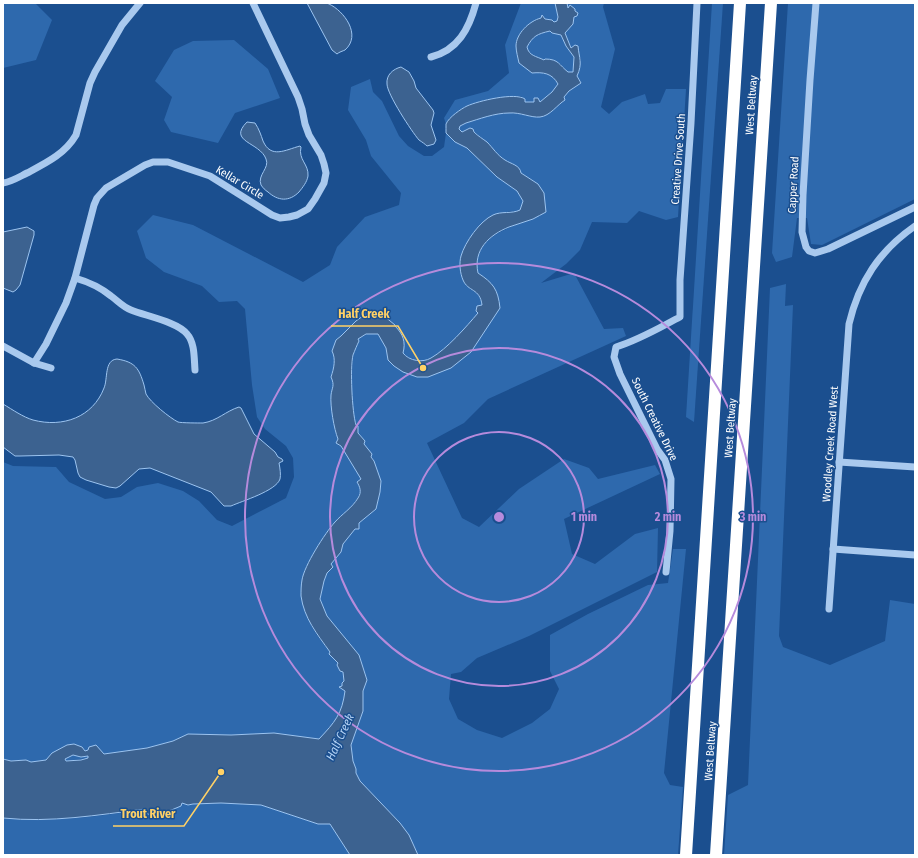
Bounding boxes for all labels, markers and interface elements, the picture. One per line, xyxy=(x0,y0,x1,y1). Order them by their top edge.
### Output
street label: West Beltway xyxy=(743,75,760,135)
street label: Creative Drive South xyxy=(669,113,688,205)
street label: Capper Road xyxy=(786,156,801,214)
street label: Kellar Circle xyxy=(213,163,266,202)
callout: Half Creek xyxy=(331,302,398,326)
text: Half Creek xyxy=(338,307,391,321)
street label: South Creative Drive xyxy=(629,375,680,463)
street label: Woodley Creek Road West xyxy=(820,385,841,502)
street label: West Beltway xyxy=(722,398,739,458)
centre of rings xyxy=(492,510,506,524)
text: 1 min xyxy=(571,510,597,524)
text: 2 min xyxy=(654,510,681,524)
text: 3 min xyxy=(739,510,766,524)
water label: Half Creek xyxy=(323,711,357,763)
street label: West Beltway xyxy=(702,721,719,781)
callout: Trout River xyxy=(113,802,184,826)
text: Trout River xyxy=(121,807,176,821)

